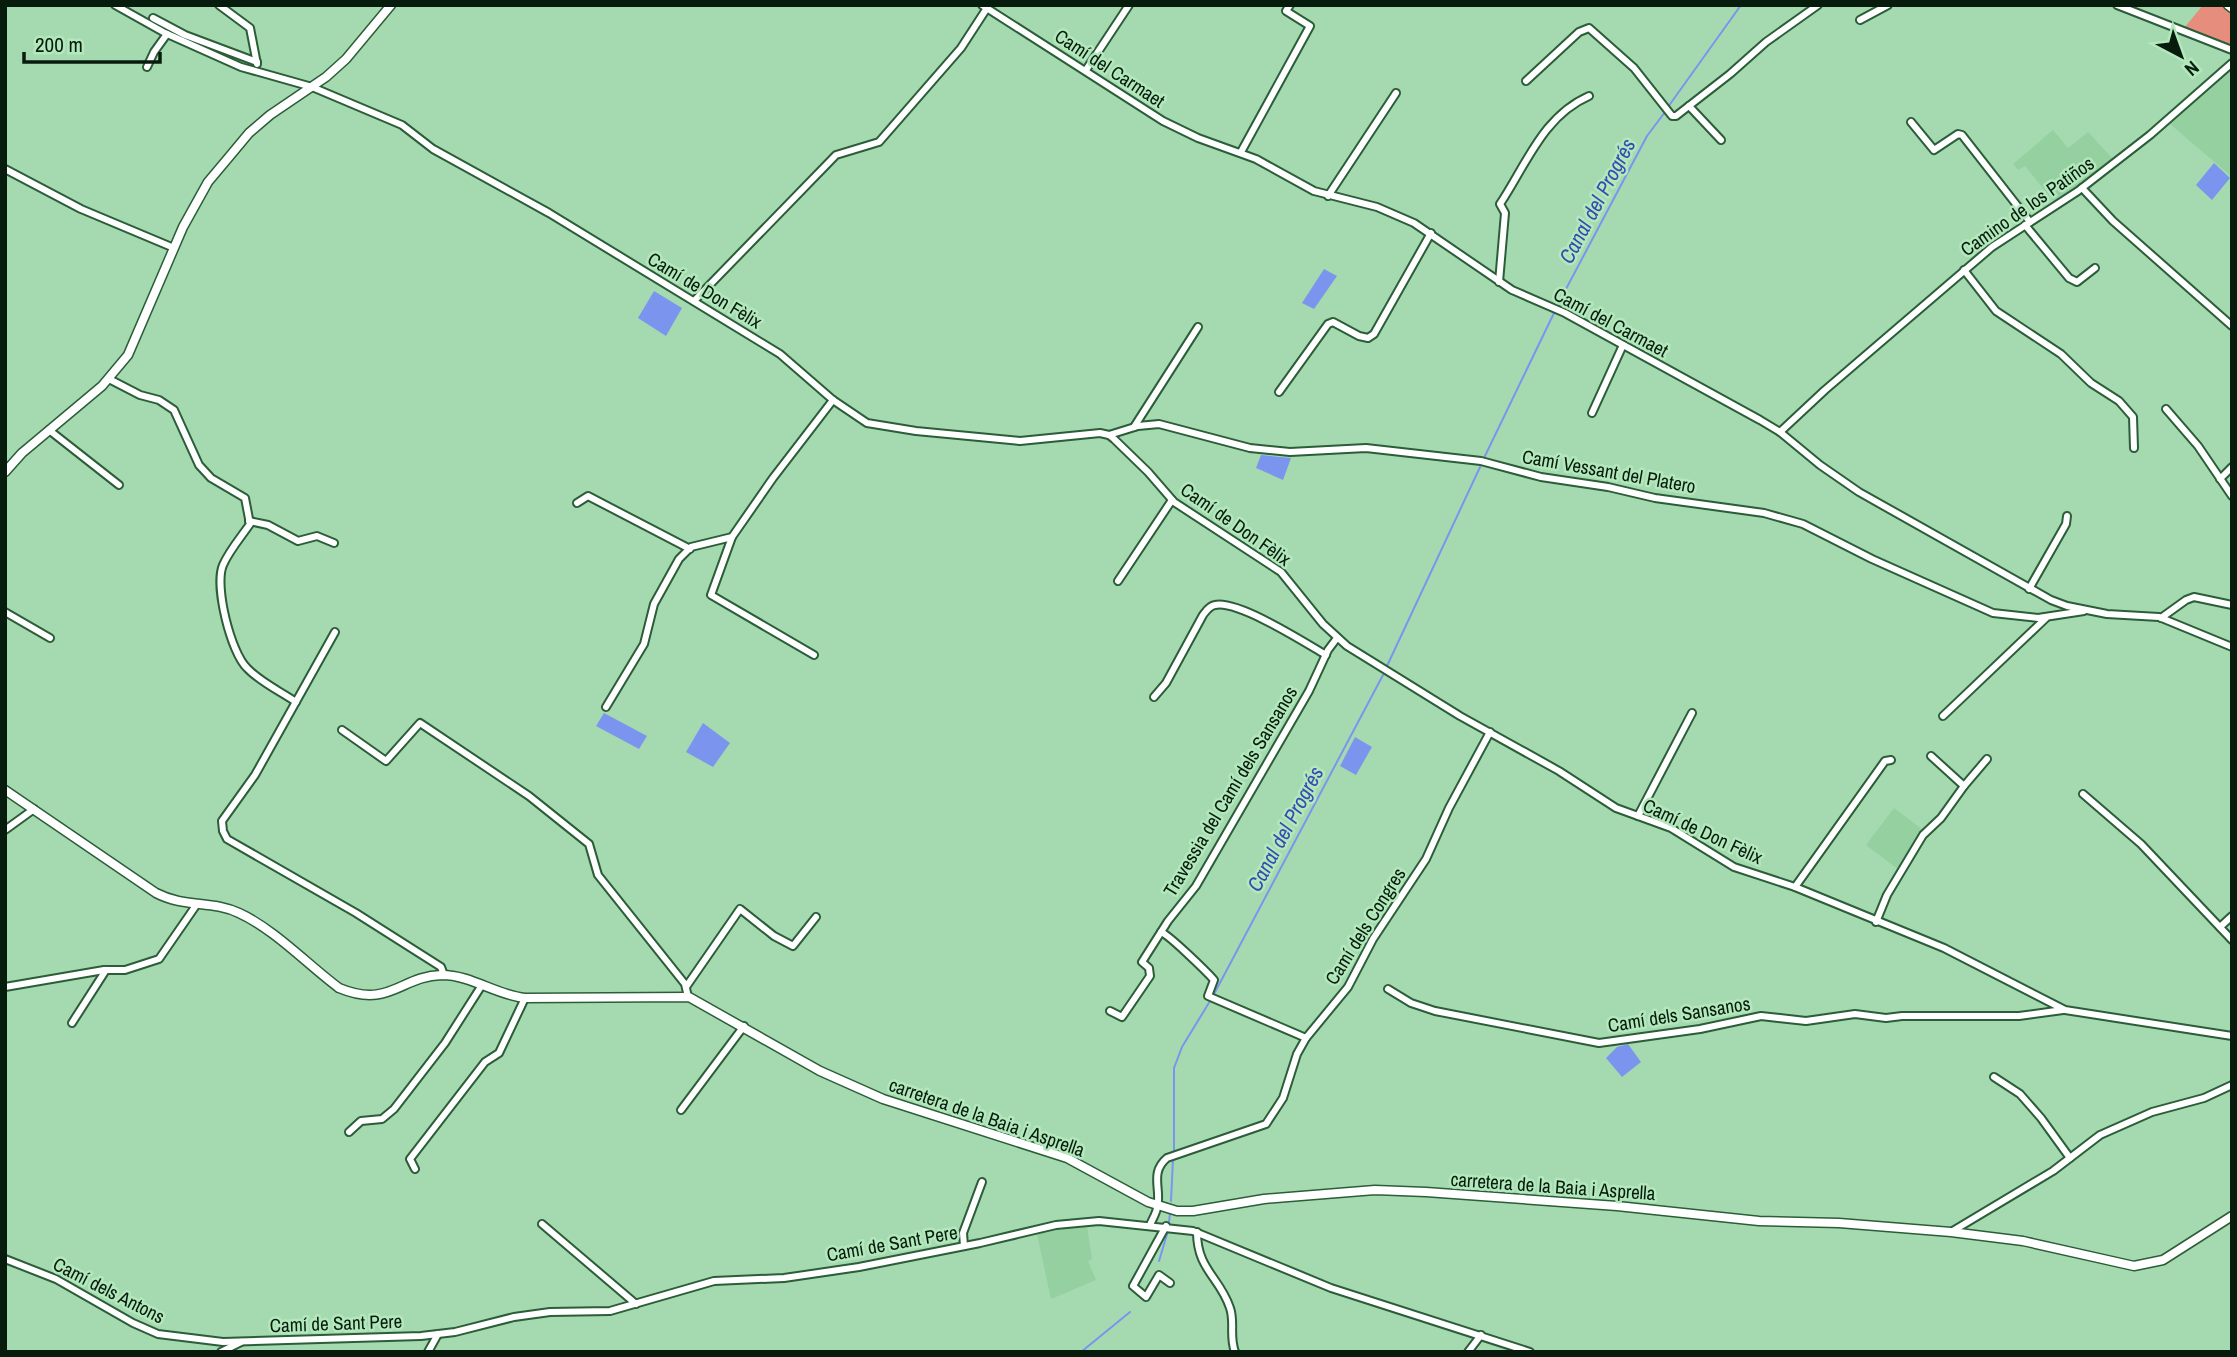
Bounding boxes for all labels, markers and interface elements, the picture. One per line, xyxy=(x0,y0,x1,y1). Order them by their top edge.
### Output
scale bar xyxy=(24,21,161,65)
north arrow xyxy=(2146,21,2216,91)
street label: Camí del Carmaet xyxy=(1050,23,1171,114)
text: 200 m xyxy=(35,30,83,59)
text: N xyxy=(2179,55,2205,82)
water label: Canal del Progrés xyxy=(1552,133,1642,269)
street label: Camino de los Patiños xyxy=(1955,150,2099,262)
street label: Camí de Don Fèlix xyxy=(643,246,767,335)
street label: Camí del Carmaet xyxy=(1549,281,1673,363)
street label: Camí Vessant del Platero xyxy=(1520,443,1698,499)
street label: Camí de Don Fèlix xyxy=(1176,476,1297,572)
street label: Travessia del Camí dels Sansanos xyxy=(1157,681,1303,901)
water label: Canal del Progrés xyxy=(1240,761,1330,897)
street label: Camí de Don Fèlix xyxy=(1639,792,1767,870)
street label: Camí dels Congres xyxy=(1319,862,1411,989)
street label: Camí dels Sansanos xyxy=(1606,990,1752,1038)
street label: carretera de la Baia i Asprella xyxy=(886,1071,1089,1163)
street label: carretera de la Baia i Asprella xyxy=(1450,1166,1657,1206)
street label: Camí de Sant Pere xyxy=(824,1219,960,1267)
street label: Camí dels Antons xyxy=(49,1251,169,1329)
street label: Camí de Sant Pere xyxy=(269,1308,403,1338)

